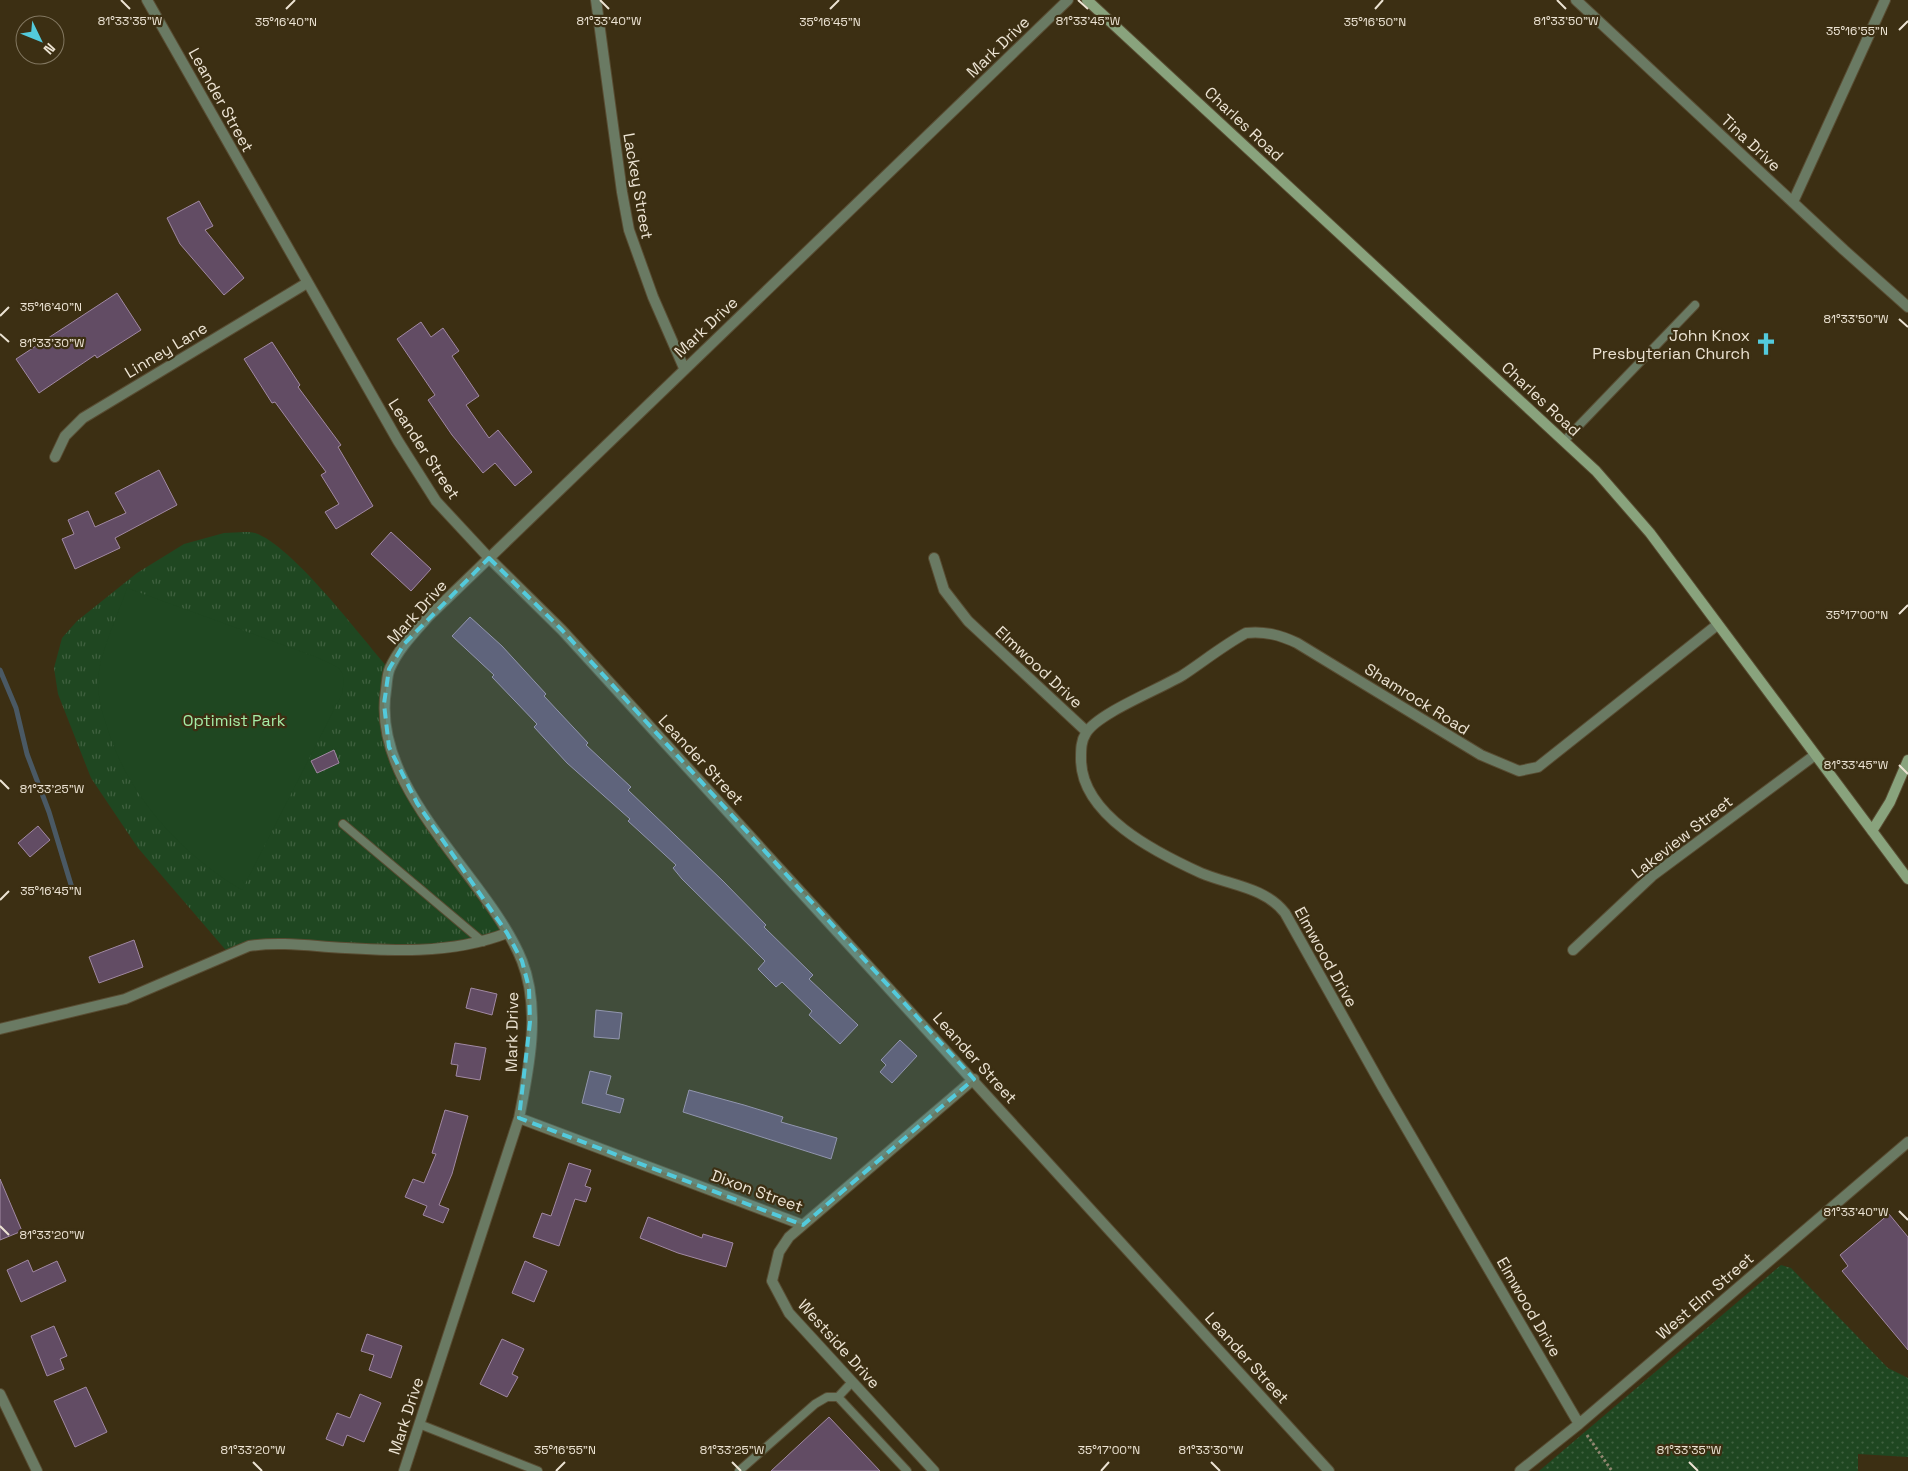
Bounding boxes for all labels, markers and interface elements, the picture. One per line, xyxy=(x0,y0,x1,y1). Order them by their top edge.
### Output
street label: Mark Drive xyxy=(962,12,1034,82)
text: 81°33'35"W xyxy=(98,13,163,29)
text: 81°33'40"W xyxy=(577,13,642,29)
text: 81°33'45"W xyxy=(1056,13,1121,29)
text: 81°33'50"W xyxy=(1533,13,1599,29)
text: 35°16'40"N xyxy=(255,14,317,30)
text: 35°16'45"N xyxy=(799,14,861,30)
text: 35°16'50"N xyxy=(1344,14,1406,30)
north arrow xyxy=(15,15,65,65)
text: 35°16'55"N xyxy=(1826,23,1888,39)
text: N xyxy=(40,39,59,58)
street label: Leander Street xyxy=(184,44,258,156)
street label: Charles Road xyxy=(1200,82,1288,166)
street label: Tina Drive xyxy=(1717,110,1785,176)
street label: Lackey Street xyxy=(618,131,658,241)
street label: Mark Drive xyxy=(670,292,742,362)
text: 35°16'40"N xyxy=(20,299,82,315)
text: 81°33'50"W xyxy=(1823,311,1889,327)
street label: Linney Lane xyxy=(121,317,211,383)
place label: John Knox Presbyterian Church xyxy=(1592,325,1750,364)
church icon: John Knox Presbyterian Church xyxy=(1753,331,1779,357)
text: 81°33'30"W xyxy=(19,335,85,351)
street label: Charles Road xyxy=(1497,357,1585,441)
street label: Leander Street xyxy=(384,395,464,503)
street label: Mark Drive xyxy=(382,575,452,649)
text: 35°17'00"N xyxy=(1826,607,1888,623)
street label: Elmwood Drive xyxy=(991,621,1087,713)
street label: Shamrock Road xyxy=(1361,658,1473,740)
park label: Optimist Park xyxy=(183,710,286,731)
street label: Leander Street xyxy=(654,710,748,810)
text: 81°33'45"W xyxy=(1824,757,1889,773)
text: 81°33'25"W xyxy=(20,781,85,797)
street label: Lakeview Street xyxy=(1627,791,1737,883)
text: 35°16'45"N xyxy=(20,883,82,899)
street label: Elmwood Drive xyxy=(1290,903,1362,1011)
street label: Mark Drive xyxy=(501,992,523,1072)
street label: Leander Street xyxy=(928,1008,1022,1108)
street label: Dixon Street xyxy=(708,1165,806,1217)
text: 81°33'40"W xyxy=(1824,1204,1889,1220)
text: 81°33'20"W xyxy=(19,1227,85,1243)
street label: West Elm Street xyxy=(1652,1248,1758,1344)
street label: Elmwood Drive xyxy=(1492,1253,1566,1361)
street label: Westside Drive xyxy=(793,1295,885,1393)
street label: Leander Street xyxy=(1200,1308,1294,1408)
street label: Mark Drive xyxy=(384,1375,428,1457)
text: 81°33'20"W xyxy=(220,1442,286,1458)
text: 35°16'55"N xyxy=(534,1442,596,1458)
text: 81°33'25"W xyxy=(700,1442,765,1458)
text: 35°17'00"N xyxy=(1078,1442,1140,1458)
text: 81°33'30"W xyxy=(1178,1442,1244,1458)
text: 81°33'35"W xyxy=(1657,1442,1722,1458)

